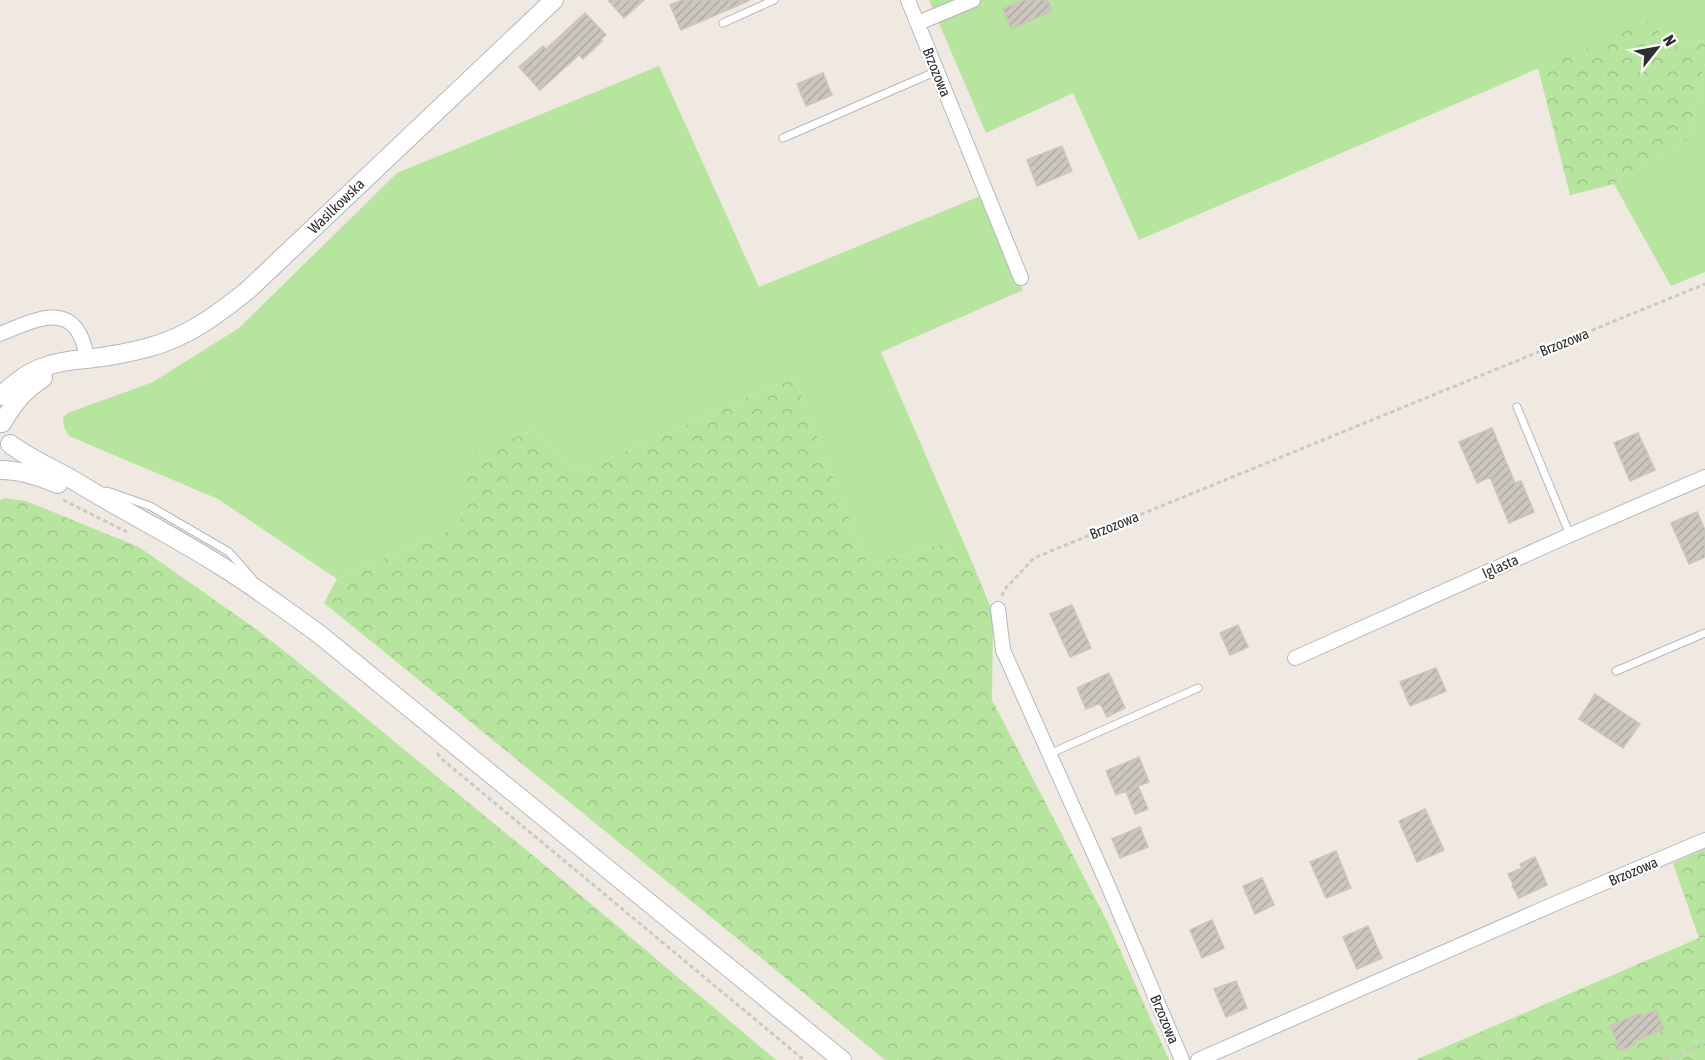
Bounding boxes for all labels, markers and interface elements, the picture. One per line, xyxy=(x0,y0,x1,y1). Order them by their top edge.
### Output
north arrow xyxy=(1627,18,1687,78)
text: N xyxy=(1660,32,1680,49)
street label: Brzozowa xyxy=(919,45,955,99)
street label: Wasilkowska xyxy=(305,175,368,237)
street label: Brzozowa xyxy=(1537,324,1591,360)
street label: Brzozowa xyxy=(1087,507,1141,543)
street label: Iglasta xyxy=(1479,551,1521,581)
street label: Brzozowa xyxy=(1606,853,1660,889)
street label: Brzozowa xyxy=(1147,992,1183,1046)

